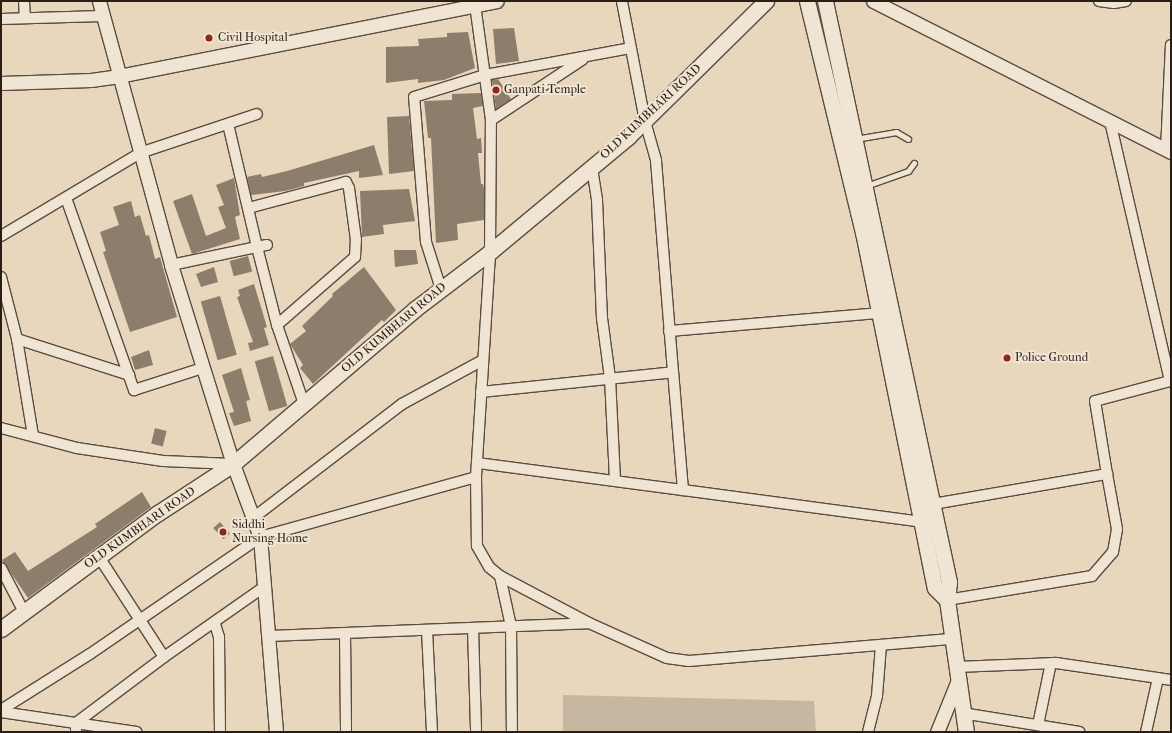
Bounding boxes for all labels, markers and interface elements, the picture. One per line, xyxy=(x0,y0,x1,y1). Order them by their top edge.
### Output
place label: Civil Hospital xyxy=(218,31,288,45)
marker: Civil Hospital xyxy=(203,32,215,44)
street label: OLD KUMBHARI ROAD xyxy=(598,62,704,162)
place label: Ganpati Temple xyxy=(504,83,586,97)
marker: Ganpati Temple xyxy=(491,85,501,95)
street label: OLD KUMBHARI ROAD xyxy=(339,280,449,376)
place label: Police Ground xyxy=(1015,351,1088,365)
marker: Police Ground xyxy=(1002,353,1012,363)
street label: OLD KUMBHARI ROAD xyxy=(82,484,198,572)
place label: Siddhi Nursing Home xyxy=(232,518,308,546)
marker: Siddhi Nursing Home xyxy=(217,526,229,538)

